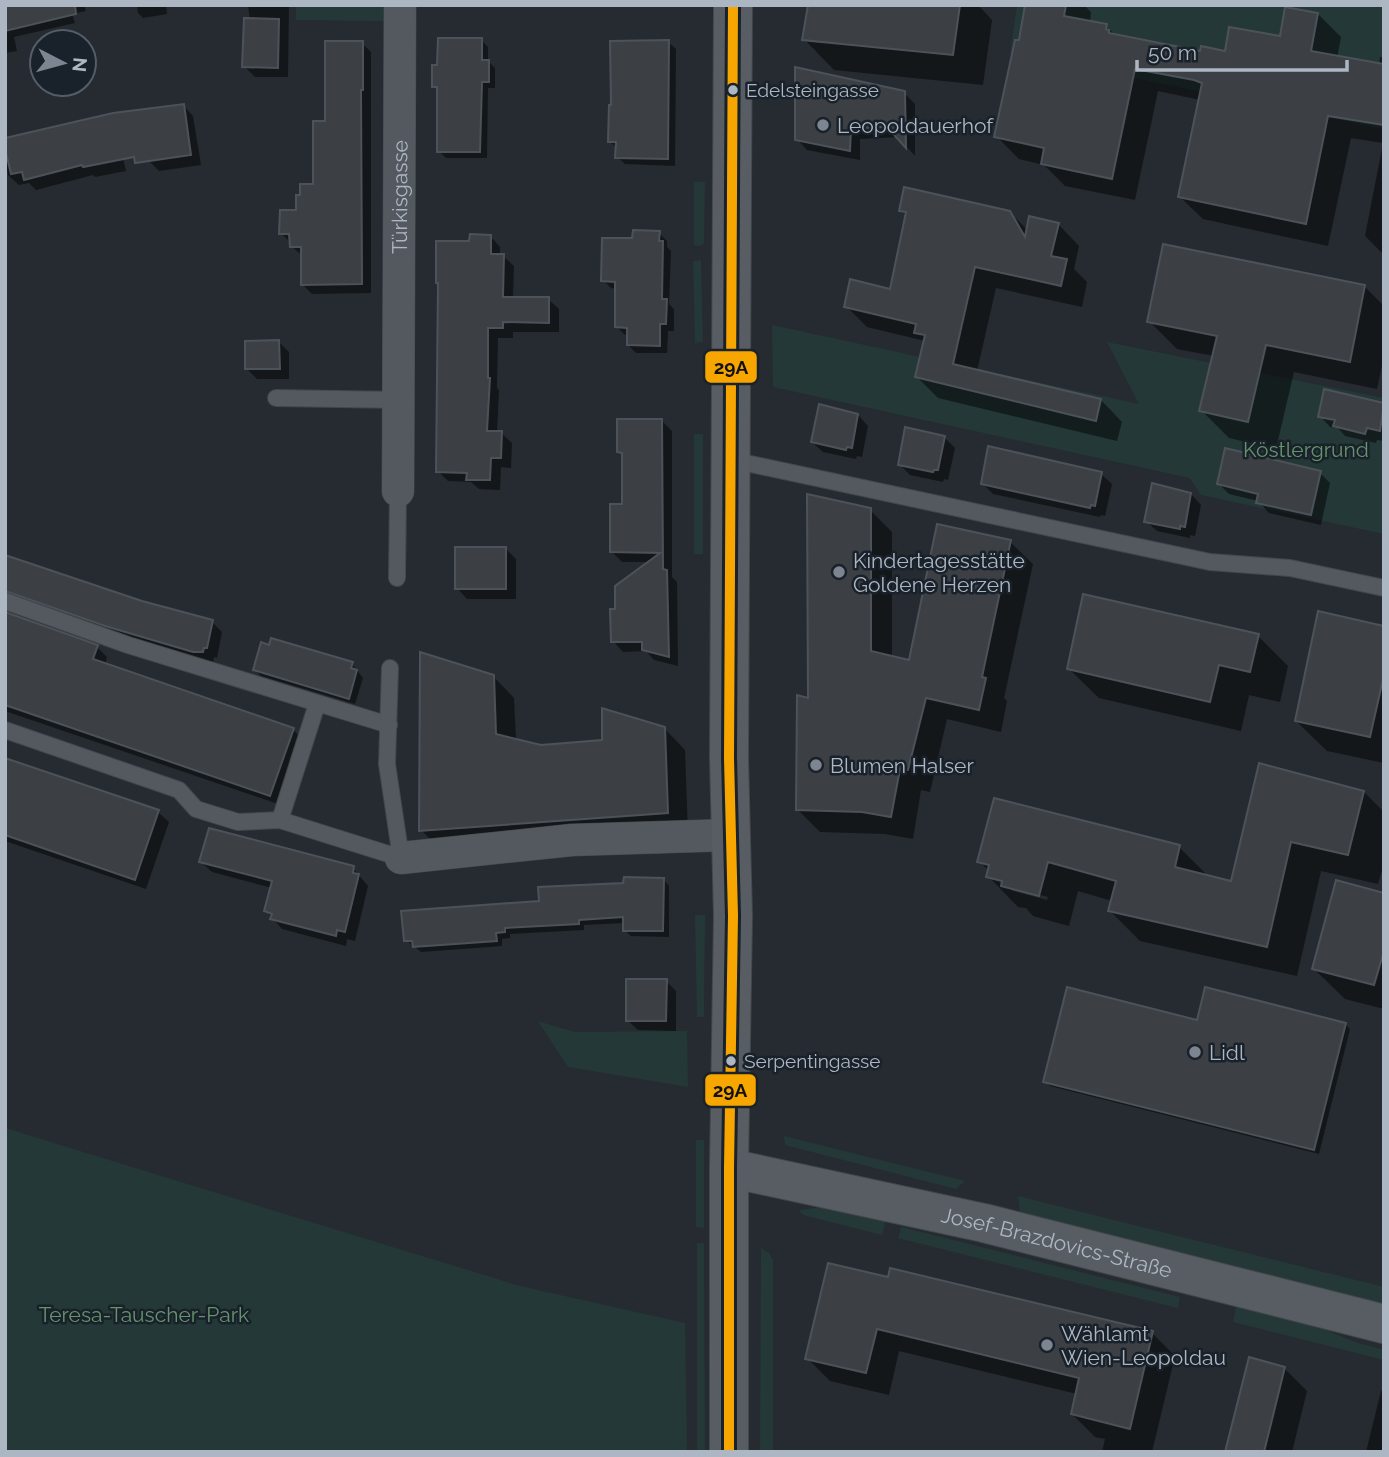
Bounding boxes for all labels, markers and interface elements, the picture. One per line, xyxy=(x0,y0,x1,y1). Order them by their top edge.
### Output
north arrow xyxy=(28,28,98,98)
scale bar xyxy=(1137,28,1347,72)
text: 50 m xyxy=(1148,40,1197,65)
text: N xyxy=(68,56,92,73)
place label: Edelsteingasse xyxy=(746,79,879,101)
marker: Edelsteingasse xyxy=(726,83,740,97)
place label: Leopoldauerhof xyxy=(837,113,994,138)
marker: Leopoldauerhof xyxy=(815,117,831,133)
street label: Türkisgasse xyxy=(386,140,412,254)
line badge: 29A xyxy=(704,350,758,384)
text: 29A xyxy=(714,356,749,378)
park label: Köstlergrund xyxy=(1243,437,1369,462)
place label: Kindertagesstätte Goldene Herzen xyxy=(853,548,1025,597)
marker: Kindertagesstätte Goldene Herzen xyxy=(831,564,847,580)
place label: Blumen Halser xyxy=(830,753,974,778)
marker: Blumen Halser xyxy=(808,757,824,773)
place label: Lidl xyxy=(1209,1040,1245,1065)
marker: Lidl xyxy=(1187,1044,1203,1060)
place label: Serpentingasse xyxy=(744,1050,880,1072)
marker: Serpentingasse xyxy=(724,1054,738,1068)
line badge: 29A xyxy=(704,1073,757,1107)
text: 29A xyxy=(713,1079,748,1101)
street label: Josef-Brazdovics-Straße xyxy=(939,1202,1175,1283)
park label: Teresa-Tauscher-Park xyxy=(39,1302,249,1327)
place label: Wählamt Wien-Leopoldau xyxy=(1061,1321,1226,1370)
marker: Wählamt Wien-Leopoldau xyxy=(1039,1337,1055,1353)

